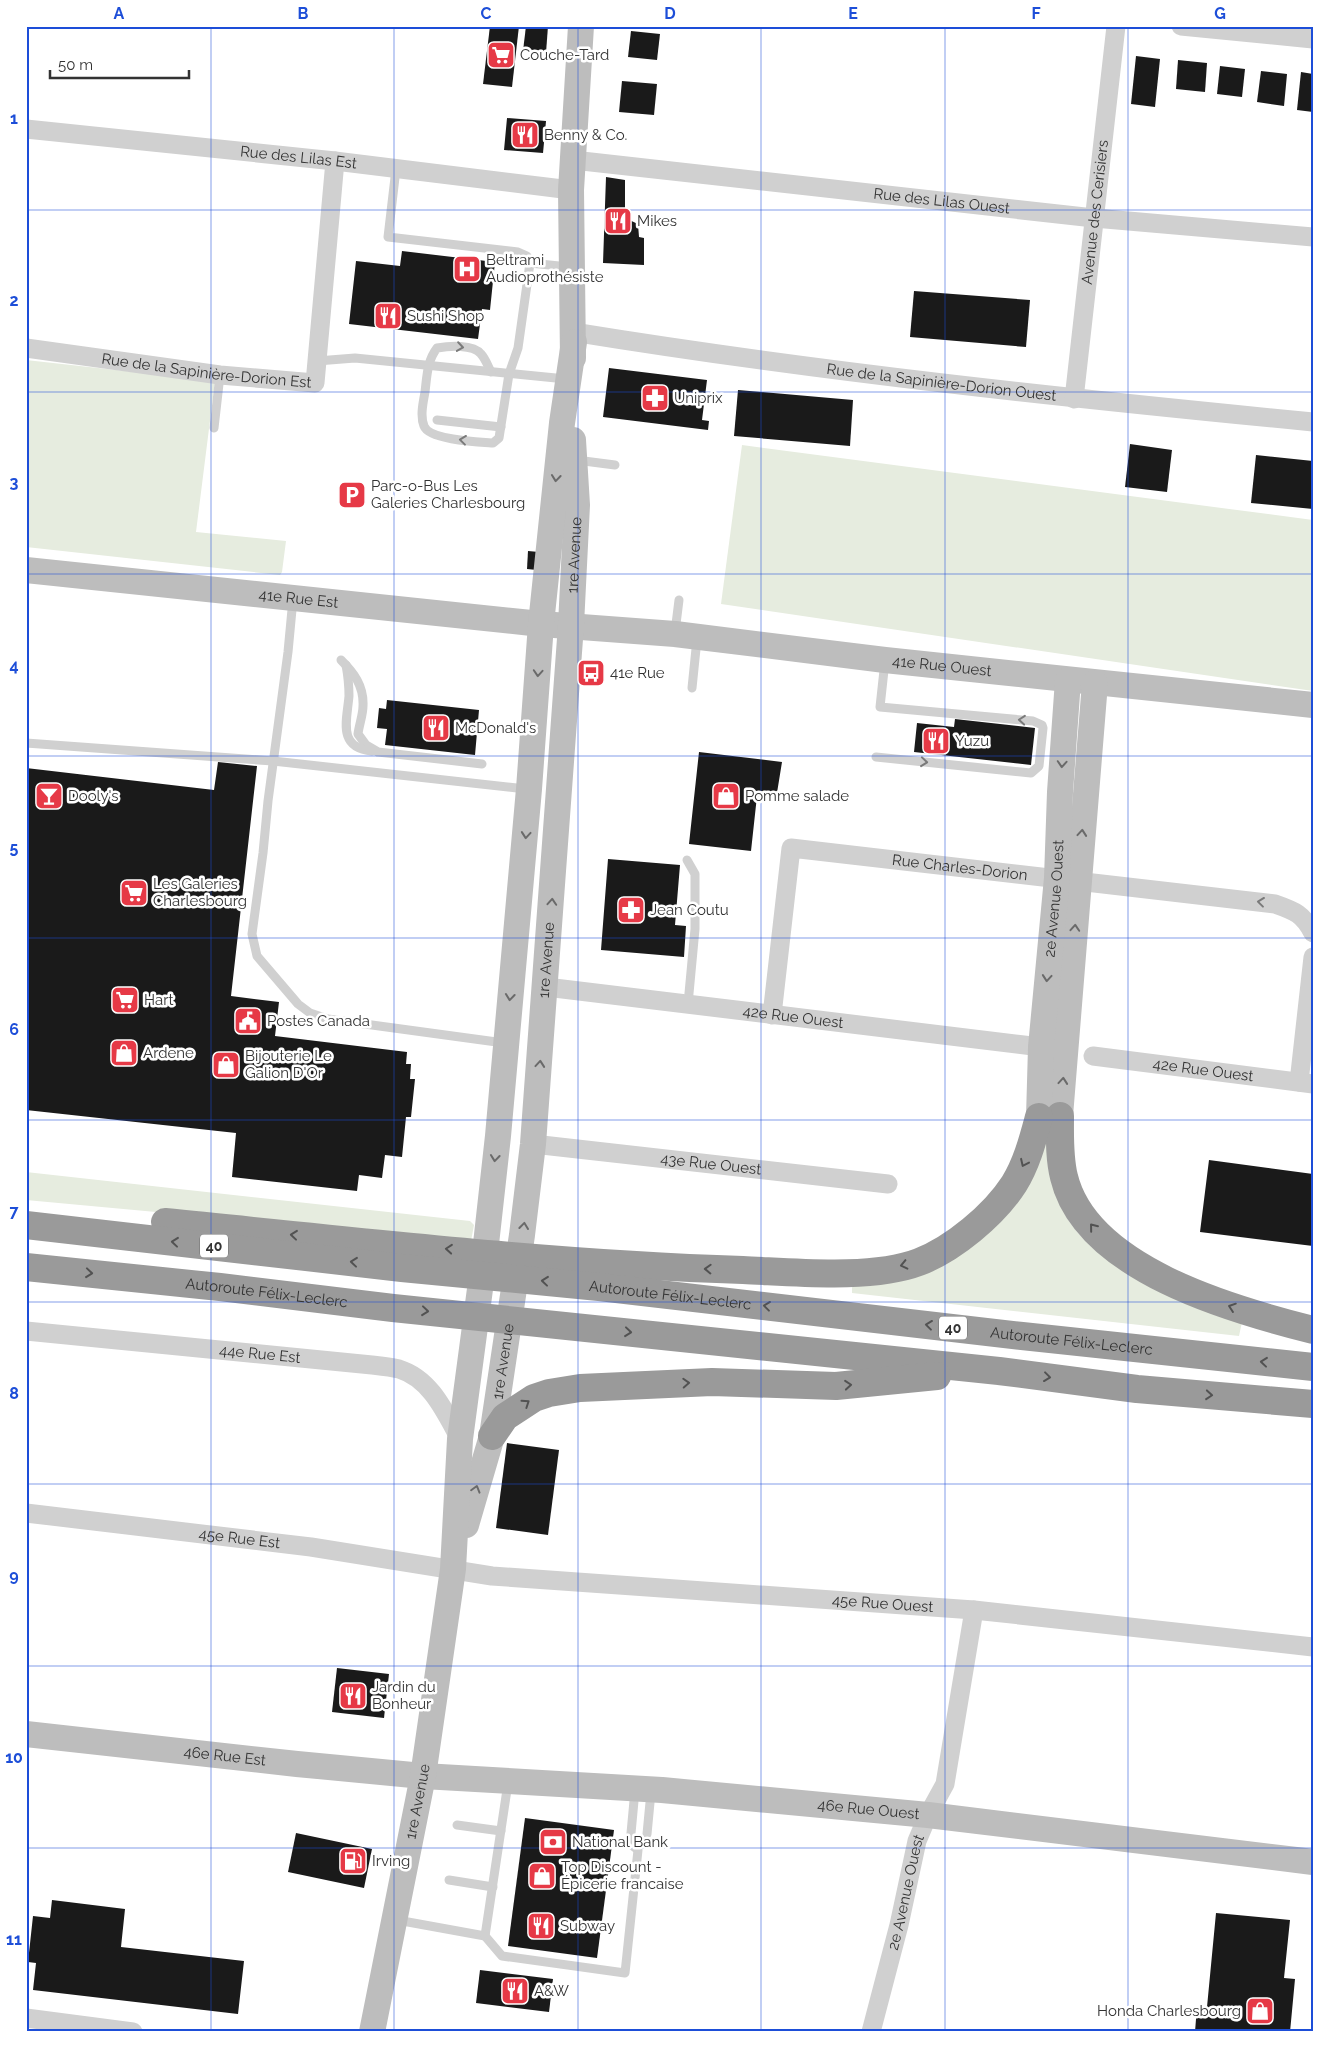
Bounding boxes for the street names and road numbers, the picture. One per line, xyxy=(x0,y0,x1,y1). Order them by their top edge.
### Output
street label: Avenue des Cerisiers xyxy=(1078,139,1112,285)
street label: Rue des Lilas Est xyxy=(239,142,358,173)
street label: Rue des Lilas Ouest xyxy=(873,185,1011,218)
street label: Rue de la Sapinière-Dorion Est xyxy=(100,350,312,392)
street label: Rue de la Sapinière-Dorion Ouest xyxy=(826,360,1057,405)
street label: 1re Avenue xyxy=(564,516,585,594)
street label: 41e Rue Est xyxy=(258,585,339,612)
street label: 41e Rue Ouest xyxy=(891,652,992,680)
street label: 2e Avenue Ouest xyxy=(1041,840,1067,958)
street label: Rue Charles-Dorion xyxy=(891,851,1028,884)
street label: 1re Avenue xyxy=(535,921,558,999)
street label: 42e Rue Ouest xyxy=(742,1002,845,1032)
street label: 42e Rue Ouest xyxy=(1152,1055,1254,1085)
street label: 43e Rue Ouest xyxy=(659,1149,762,1179)
road number: 40 xyxy=(200,1234,228,1258)
street label: Autoroute Félix-Leclerc xyxy=(185,1274,349,1311)
street label: Autoroute Félix-Leclerc xyxy=(588,1277,752,1314)
road number: 40 xyxy=(939,1316,967,1340)
street label: 1re Avenue xyxy=(489,1322,518,1401)
street label: Autoroute Félix-Leclerc xyxy=(989,1323,1154,1359)
street label: 44e Rue Est xyxy=(218,1341,301,1367)
street label: 45e Rue Est xyxy=(198,1525,281,1552)
street label: 45e Rue Ouest xyxy=(831,1591,934,1616)
street label: 46e Rue Est xyxy=(183,1743,267,1769)
street label: 1re Avenue xyxy=(402,1763,434,1841)
street label: 46e Rue Ouest xyxy=(817,1796,920,1823)
street label: 2e Avenue Ouest xyxy=(884,1832,928,1952)

